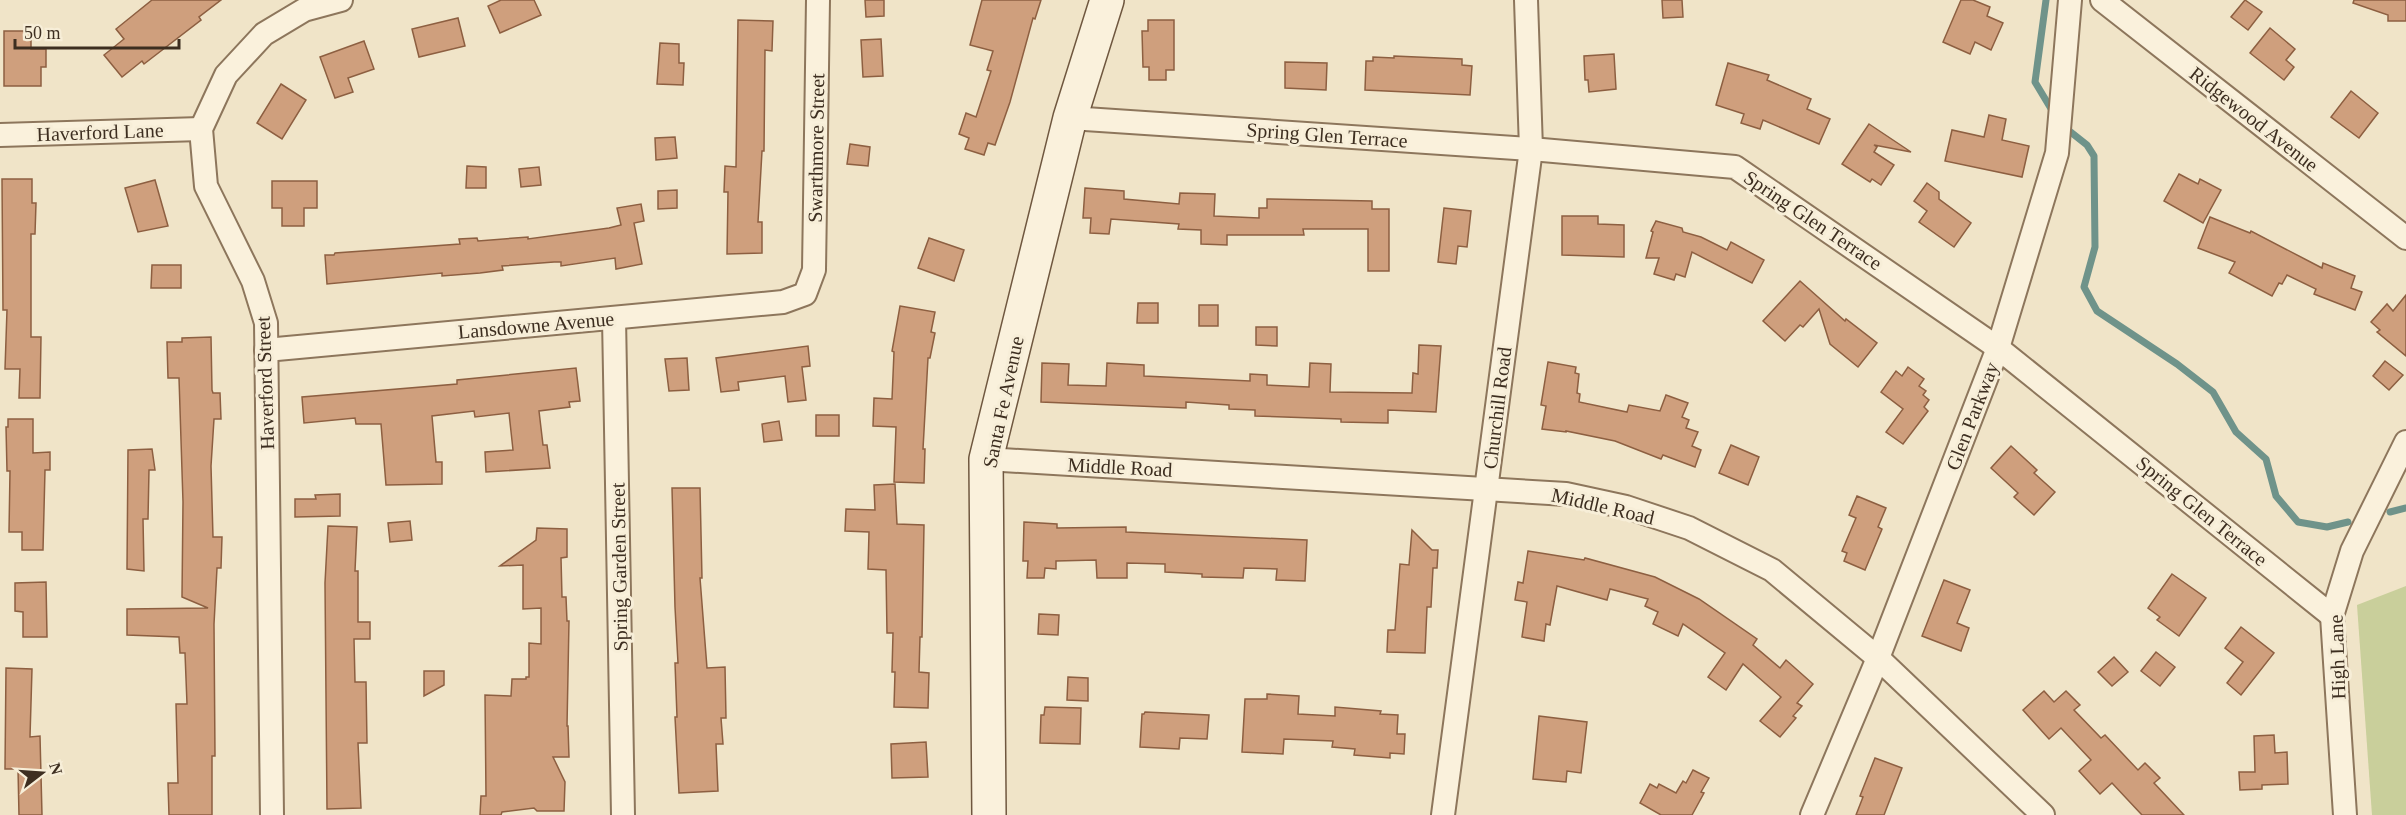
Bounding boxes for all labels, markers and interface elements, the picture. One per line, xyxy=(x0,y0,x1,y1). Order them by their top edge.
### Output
scale bar xyxy=(15,12,178,50)
text: 50 m xyxy=(24,23,61,43)
street label: Ridgewood Avenue xyxy=(2185,62,2323,177)
street label: Swarthmore Street xyxy=(804,73,828,223)
street label: Spring Glen Terrace xyxy=(1246,118,1408,153)
street label: Haverford Lane xyxy=(36,119,164,145)
street label: Spring Glen Terrace xyxy=(1739,166,1886,275)
street label: Lansdowne Avenue xyxy=(457,307,615,343)
street label: Haverford Street xyxy=(252,315,278,450)
street label: Santa Fe Avenue xyxy=(978,334,1028,470)
street label: Churchill Road xyxy=(1479,346,1515,470)
street label: Glen Parkway xyxy=(1941,359,2004,473)
street label: Spring Glen Terrace xyxy=(2132,452,2272,571)
street label: Middle Road xyxy=(1067,453,1173,481)
street label: Spring Garden Street xyxy=(607,482,632,652)
street label: Middle Road xyxy=(1549,483,1657,529)
street label: High Lane xyxy=(2325,614,2350,700)
north arrow xyxy=(12,743,72,803)
text: N xyxy=(46,761,66,777)

